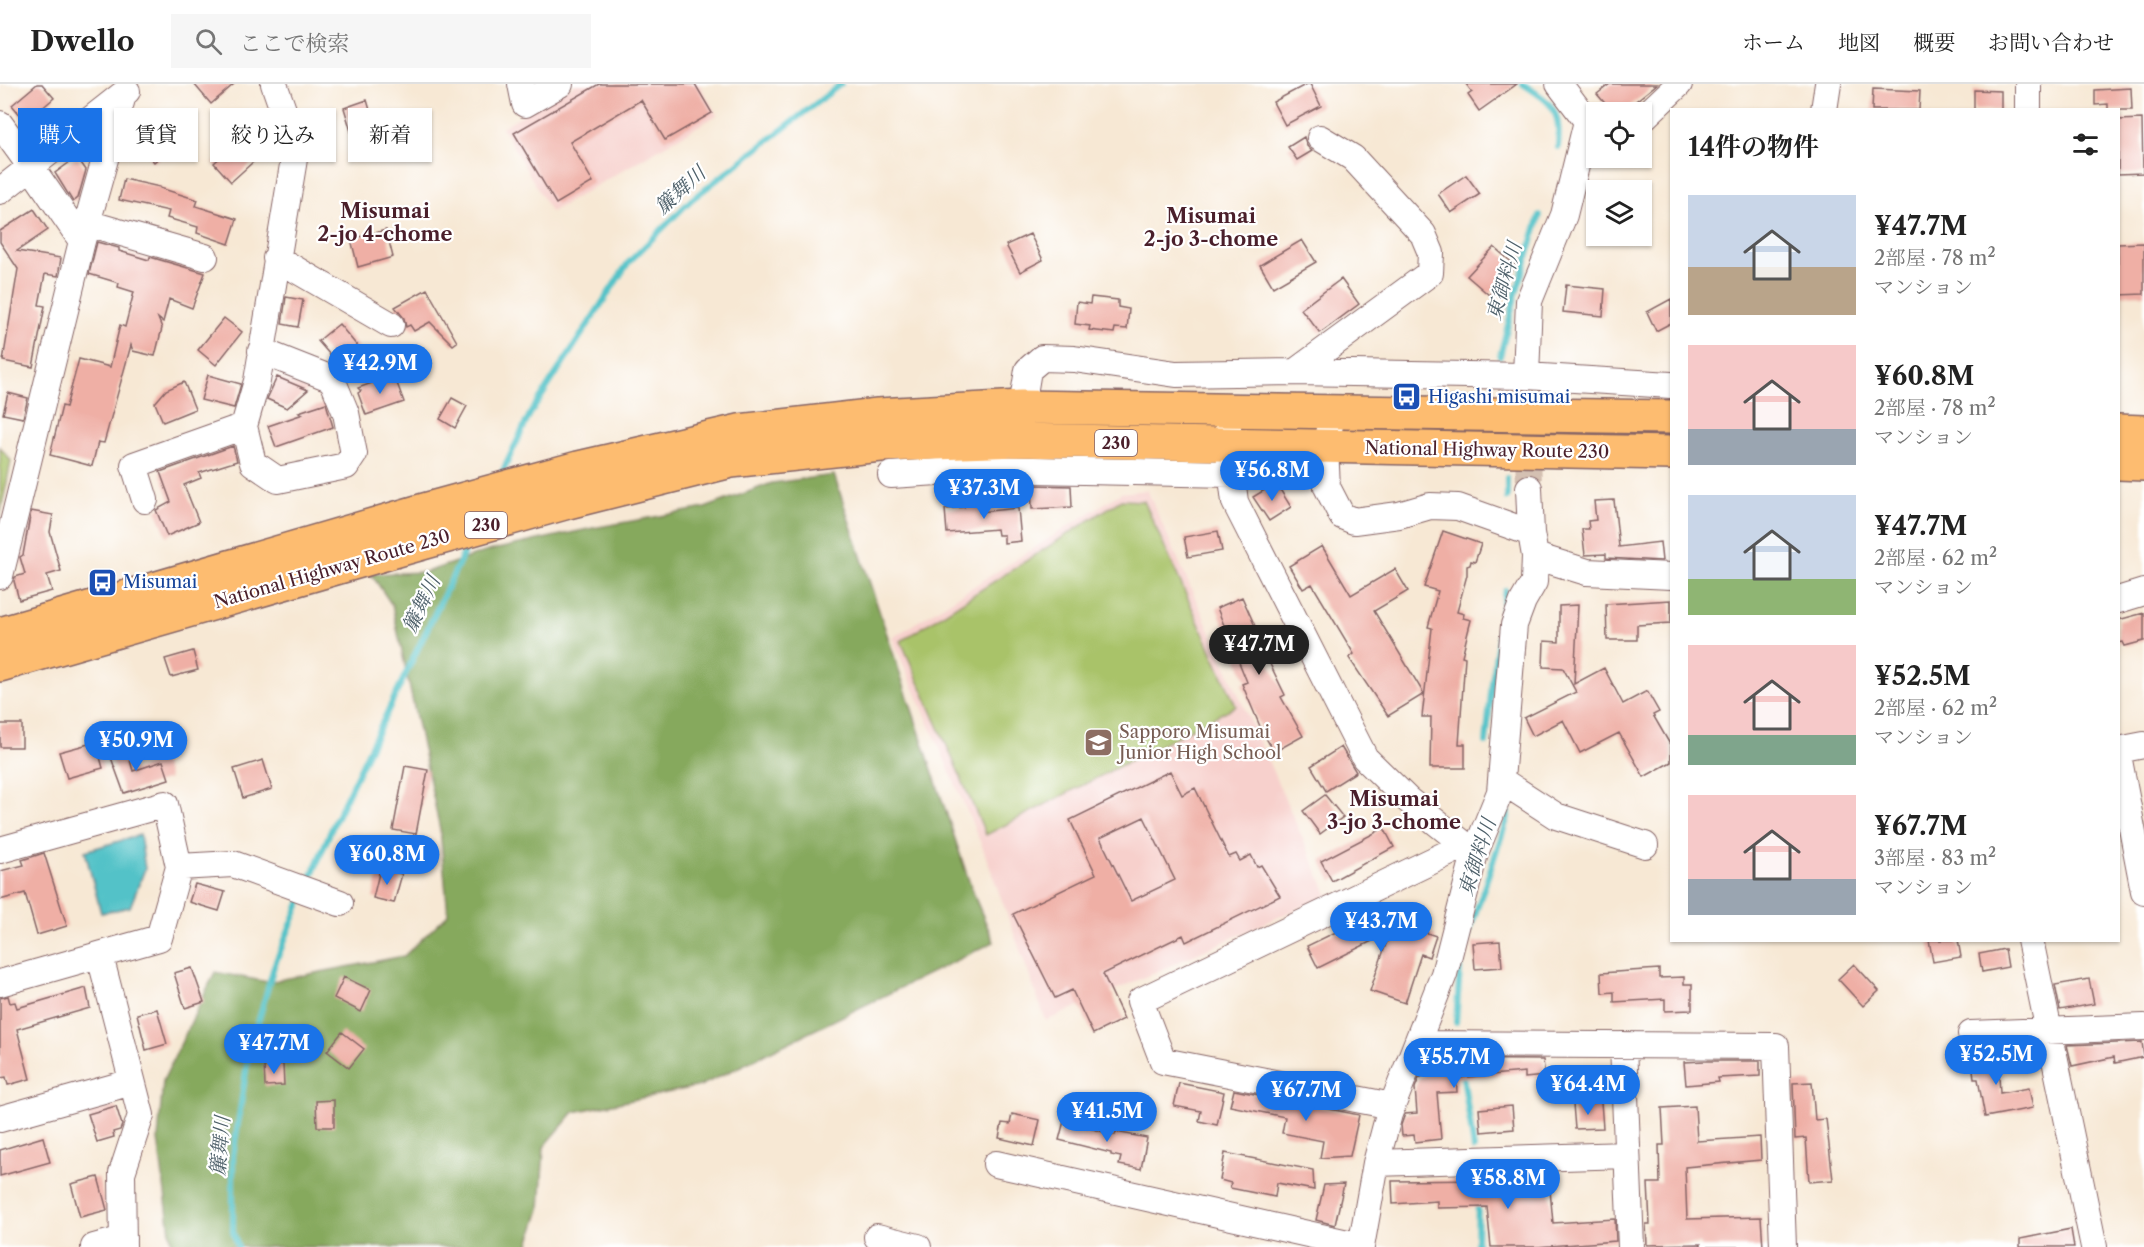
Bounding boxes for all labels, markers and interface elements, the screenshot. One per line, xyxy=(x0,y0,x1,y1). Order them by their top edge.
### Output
search box xyxy=(171,14,591,68)
text: Dwello xyxy=(30,24,135,58)
icon: search xyxy=(192,25,225,58)
text: ここで検索 xyxy=(240,30,350,57)
text: ホーム xyxy=(1742,30,1805,55)
text: 地図 xyxy=(1838,30,1880,55)
text: 概要 xyxy=(1913,30,1955,55)
text: お問い合わせ xyxy=(1988,30,2114,55)
map controls xyxy=(1586,102,1652,246)
button: locate xyxy=(1586,102,1652,168)
chip: 購入 xyxy=(18,108,102,162)
chip: 賃貸 xyxy=(114,108,198,162)
chip: 絞り込み xyxy=(210,108,336,162)
chip: 新着 xyxy=(348,108,432,162)
icon: filters xyxy=(2069,128,2102,161)
text: 14件の物件 xyxy=(1688,131,1819,163)
water label: 簾舞川 xyxy=(650,160,712,219)
button: layers xyxy=(1586,180,1652,246)
district label: Misumai 2-jo 4-chome xyxy=(318,199,452,246)
district label: Misumai 2-jo 3-chome xyxy=(1144,204,1278,251)
text: ¥47.7M xyxy=(1874,210,1967,242)
icon: home xyxy=(1736,219,1808,291)
water label: 東御料川 xyxy=(1481,237,1527,323)
text: 2部屋 · 78 m² xyxy=(1874,246,1996,270)
text: マンション xyxy=(1874,275,1973,299)
pin: ¥42.9M xyxy=(331,344,429,395)
text: ¥42.9M xyxy=(342,351,418,375)
text: ¥60.8M xyxy=(1874,360,1974,392)
icon: home xyxy=(1736,369,1808,441)
bus stop icon: Higashi misumai xyxy=(1391,381,1423,413)
place label: Higashi misumai xyxy=(1428,386,1571,408)
text: 2部屋 · 78 m² xyxy=(1874,396,1996,420)
text: マンション xyxy=(1874,425,1973,449)
road number: 230 xyxy=(1095,430,1137,456)
street label: National Highway Route 230 xyxy=(1365,437,1609,463)
pin: ¥56.8M xyxy=(1223,451,1321,502)
text: ¥56.8M xyxy=(1234,458,1310,482)
pin: ¥37.3M xyxy=(935,469,1033,520)
text: ¥37.3M xyxy=(948,476,1020,500)
text: ¥47.7M xyxy=(1874,510,1967,542)
road number: 230 xyxy=(465,512,507,538)
icon: home xyxy=(1736,519,1808,591)
street label: National Highway Route 230 xyxy=(211,525,453,613)
text: 2部屋 · 62 m² xyxy=(1874,546,1997,570)
bus stop icon: Misumai xyxy=(86,566,118,598)
water label: 簾舞川 xyxy=(397,570,446,636)
place label: Misumai xyxy=(123,571,198,593)
text: マンション xyxy=(1874,575,1973,599)
pin: ¥47.7M xyxy=(1210,625,1308,676)
text: ¥47.7M xyxy=(1223,632,1295,656)
text: ¥52.5M xyxy=(1874,660,1971,692)
icon: home xyxy=(1736,669,1808,741)
text: 2部屋 · 62 m² xyxy=(1874,696,1997,720)
pin: ¥50.9M xyxy=(87,721,185,772)
place label: Sapporo Misumai Junior High School xyxy=(1116,721,1281,764)
text: マンション xyxy=(1874,725,1973,749)
school or university icon: Sapporo Misumai Junior High School xyxy=(1082,726,1114,758)
text: ¥50.9M xyxy=(98,728,174,752)
district label: Misumai 3-jo 3-chome xyxy=(1327,787,1461,834)
text: ¥67.7M xyxy=(1874,810,1967,842)
water label: 東御料川 xyxy=(1453,813,1501,899)
icon: home xyxy=(1736,819,1808,891)
pin: ¥60.8M xyxy=(338,835,436,886)
text: ¥60.8M xyxy=(348,842,426,866)
text: 3部屋 · 83 m² xyxy=(1874,846,1996,870)
text: マンション xyxy=(1874,875,1973,899)
pin: ¥43.7M xyxy=(1332,902,1430,953)
text: ¥43.7M xyxy=(1344,909,1418,933)
pin: ¥47.7M xyxy=(225,1024,323,1075)
text: ¥47.7M xyxy=(238,1031,310,1055)
pin: ¥52.5M xyxy=(1947,1035,2045,1086)
pin: ¥55.7M xyxy=(1405,1038,1503,1089)
text: ¥52.5M xyxy=(1959,1042,2033,1066)
text: ¥55.7M xyxy=(1418,1045,1490,1069)
pin: ¥64.4M xyxy=(1539,1065,1637,1116)
pin: ¥67.7M xyxy=(1257,1071,1355,1122)
text: ¥64.4M xyxy=(1550,1072,1626,1096)
text: ¥67.7M xyxy=(1270,1078,1342,1102)
pin: ¥41.5M xyxy=(1058,1092,1156,1143)
text: ¥41.5M xyxy=(1071,1099,1143,1123)
water label: 簾舞川 xyxy=(205,1113,235,1177)
pin: ¥58.8M xyxy=(1459,1159,1557,1210)
text: ¥58.8M xyxy=(1470,1166,1546,1190)

